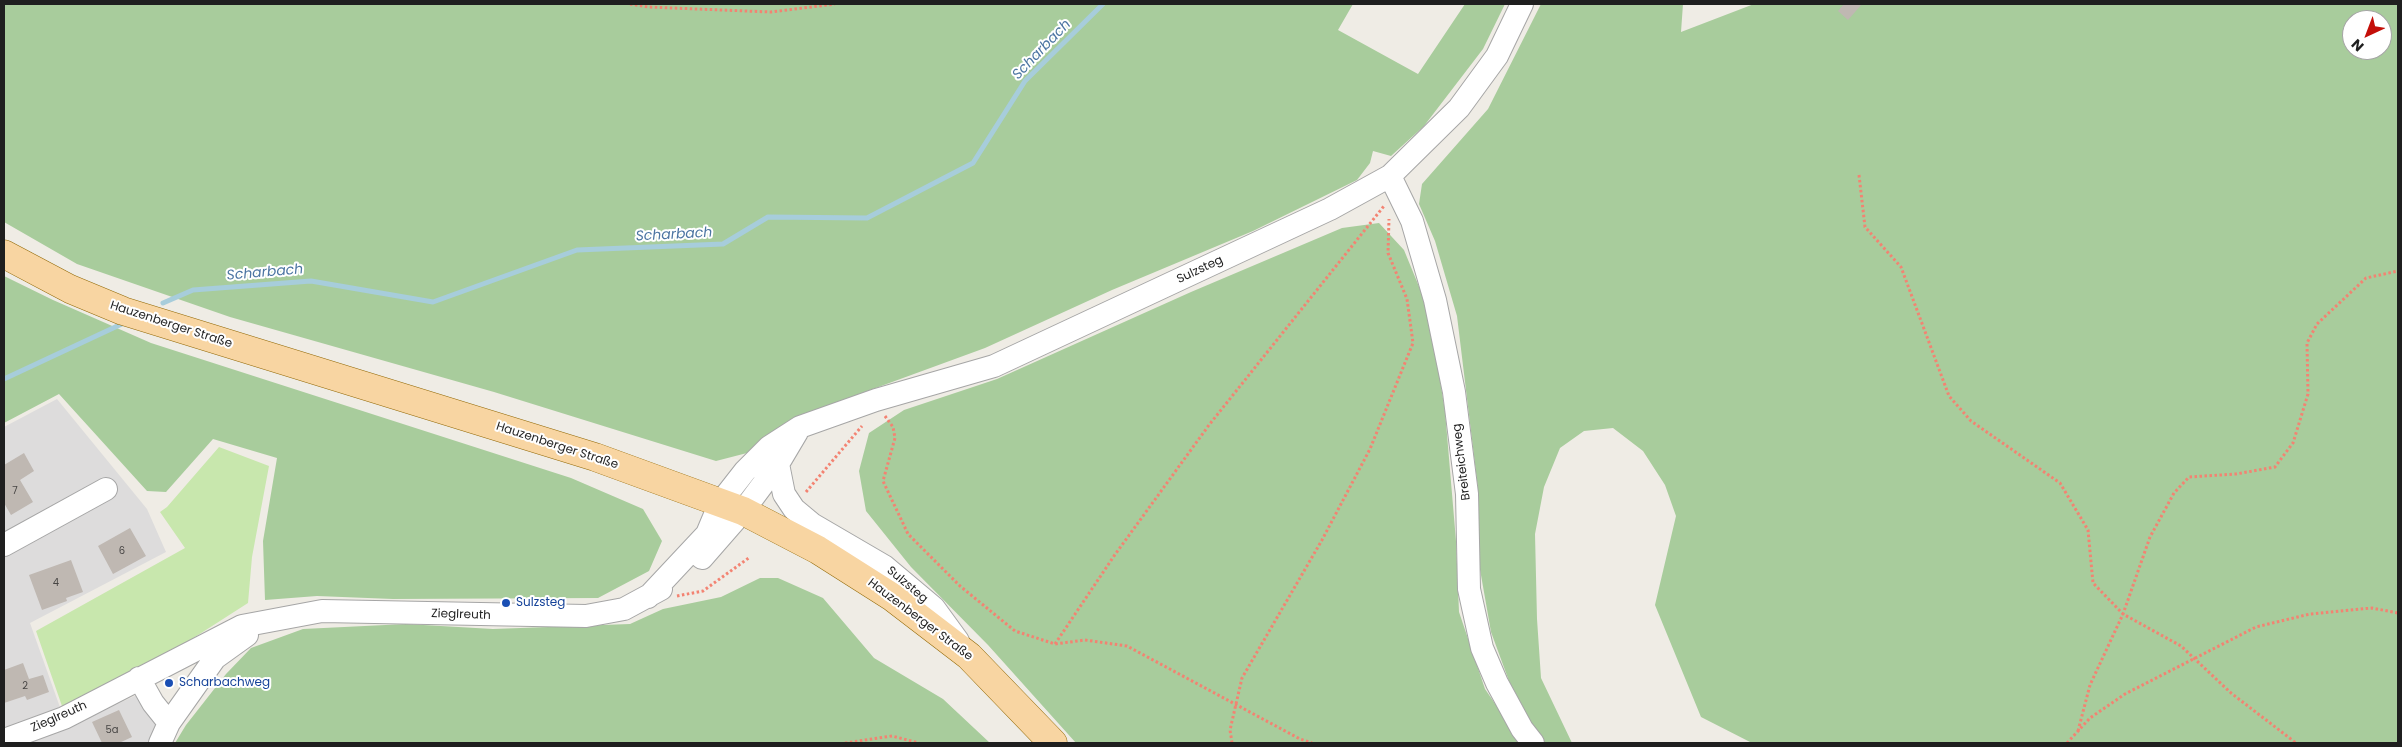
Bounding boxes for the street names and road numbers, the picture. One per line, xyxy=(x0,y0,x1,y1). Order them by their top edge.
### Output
street label: Sulzsteg xyxy=(1175,253,1225,287)
street label: Hauzenberger Straße xyxy=(108,298,234,352)
street label: Hauzenberger Straße xyxy=(494,419,620,473)
street label: Breiteichweg xyxy=(1450,423,1474,501)
street label: Sulzsteg xyxy=(883,564,931,606)
street label: Hauzenberger Straße xyxy=(865,576,975,664)
street label: Zieglreuth xyxy=(431,607,491,623)
street label: Zieglreuth xyxy=(29,698,89,736)

